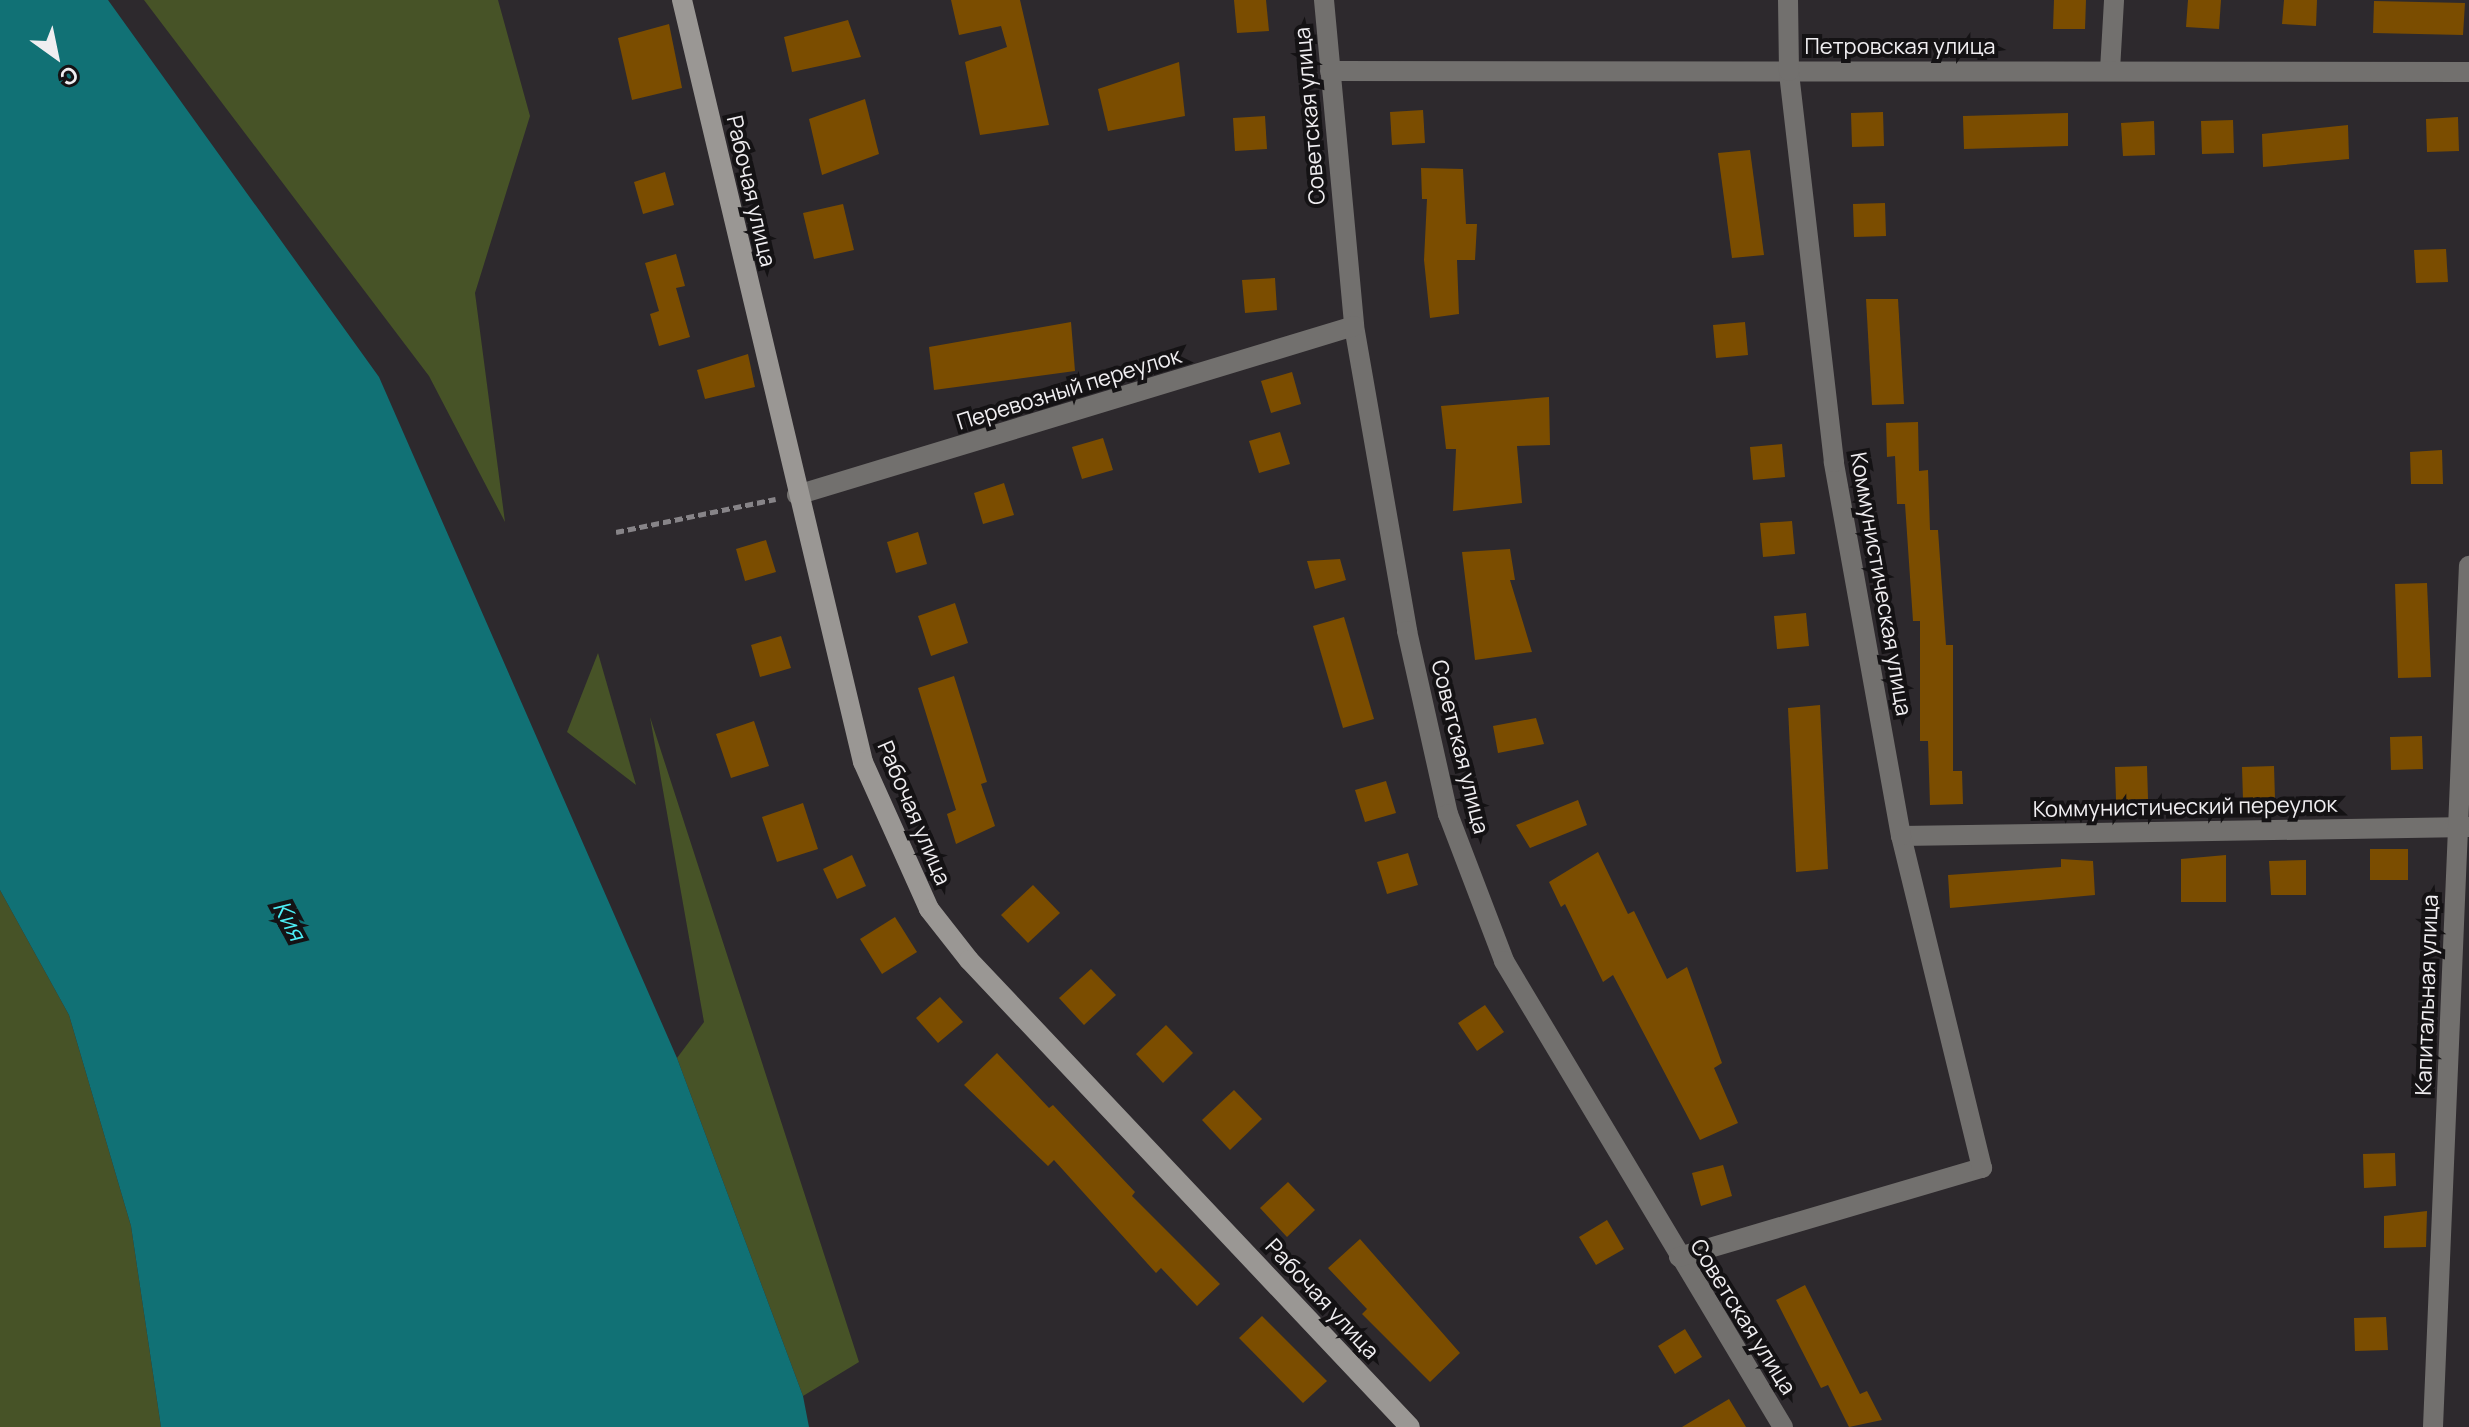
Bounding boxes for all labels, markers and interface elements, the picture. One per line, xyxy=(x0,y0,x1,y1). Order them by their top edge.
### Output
north arrow xyxy=(16,16,96,96)
street label: Советская улица xyxy=(1289,26,1331,206)
street label: Петровская улица xyxy=(1805,34,1995,60)
text: С xyxy=(54,59,84,93)
street label: Рабочая улица xyxy=(721,113,781,269)
street label: Перевозный переулок xyxy=(954,342,1184,436)
street label: Коммунистическая улица xyxy=(1845,450,1917,718)
street label: Советская улица xyxy=(1426,657,1494,837)
street label: Рабочая улица xyxy=(872,737,956,889)
street label: Коммунистический переулок xyxy=(2033,791,2337,823)
street label: Капитальная улица xyxy=(2410,894,2444,1096)
water label: Кия xyxy=(268,895,312,945)
street label: Рабочая улица xyxy=(1260,1234,1384,1364)
street label: Советская улица xyxy=(1685,1234,1801,1400)

